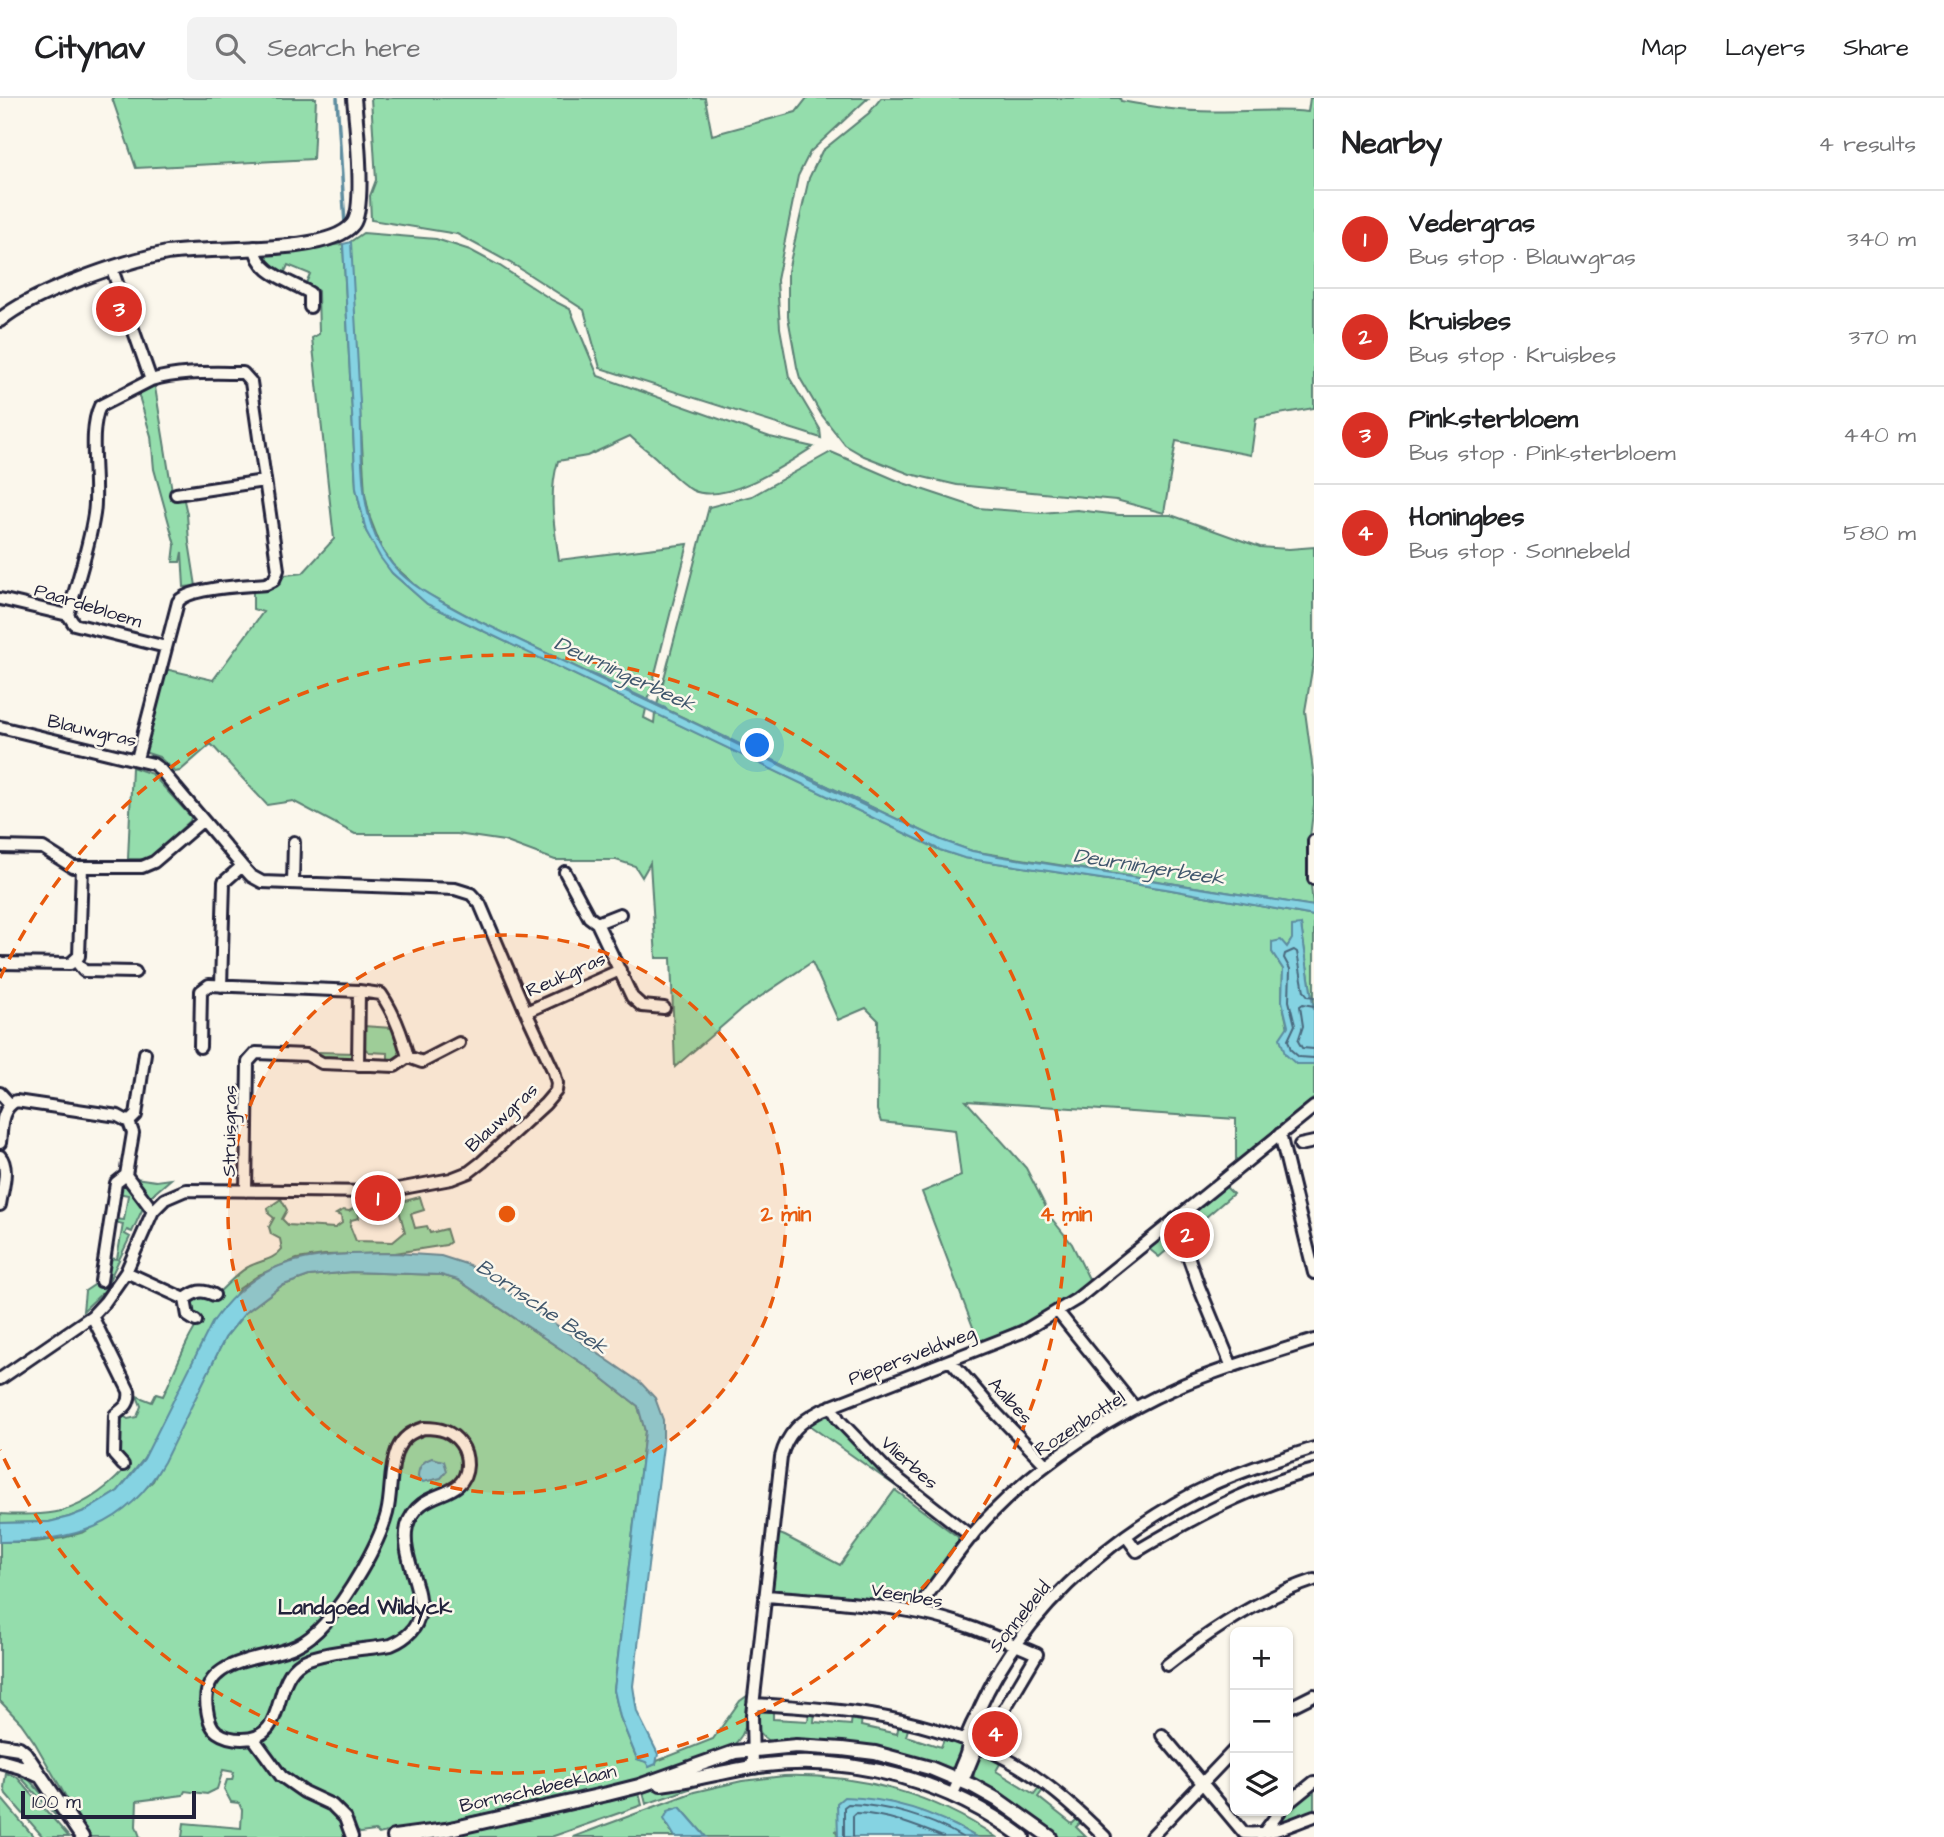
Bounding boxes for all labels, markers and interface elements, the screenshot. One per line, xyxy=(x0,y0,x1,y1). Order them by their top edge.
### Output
search box xyxy=(187,17,677,80)
text: Citynav xyxy=(35,25,145,71)
icon: search xyxy=(211,29,249,67)
text: Search here xyxy=(267,30,421,66)
text: Map xyxy=(1642,31,1687,65)
text: Layers xyxy=(1725,31,1805,65)
text: Share xyxy=(1843,31,1909,65)
text: Nearby xyxy=(1342,123,1442,165)
text: 4 results xyxy=(1818,128,1916,160)
text: Vedergras xyxy=(1409,205,1535,241)
text: 1 xyxy=(1364,223,1366,255)
text: 340 m xyxy=(1847,223,1916,255)
text: Bus stop · Blauwgras xyxy=(1409,241,1636,273)
pin: 3 xyxy=(96,283,142,335)
text: Kruisbes xyxy=(1409,303,1511,339)
text: 2 xyxy=(1358,321,1372,353)
text: 370 m xyxy=(1849,321,1916,353)
text: Bus stop · Kruisbes xyxy=(1409,339,1616,371)
text: Pinksterbloem xyxy=(1409,401,1578,437)
text: 3 xyxy=(1359,419,1371,451)
text: 440 m xyxy=(1843,419,1916,451)
text: Bus stop · Pinksterbloem xyxy=(1409,437,1676,469)
text: Honingbes xyxy=(1409,499,1524,535)
text: 4 xyxy=(1357,517,1373,549)
text: 580 m xyxy=(1843,517,1916,549)
text: Bus stop · Sonnebeld xyxy=(1409,535,1630,567)
street label: Paardebloem xyxy=(31,577,145,635)
water label: Deurningerbeek xyxy=(549,629,701,721)
street label: Blauwgras xyxy=(45,708,139,755)
your location xyxy=(740,728,774,762)
water label: Deurningerbeek xyxy=(1071,841,1228,894)
street label: Reukgras xyxy=(522,945,611,1005)
street label: Blauwgras xyxy=(460,1077,545,1160)
street label: Struisgras xyxy=(216,1085,245,1177)
pin: 1 xyxy=(355,1172,401,1224)
text: 2 min xyxy=(760,1200,812,1229)
text: 4 min xyxy=(1040,1200,1093,1229)
centre of rings xyxy=(495,1202,519,1226)
pin: 2 xyxy=(1164,1209,1210,1261)
water label: Bornsche Beek xyxy=(470,1252,615,1363)
street label: Piepersveldweg xyxy=(844,1319,980,1394)
street label: Aalbes xyxy=(981,1371,1039,1431)
street label: Rozenbottel xyxy=(1029,1385,1131,1463)
street label: Vlierbes xyxy=(874,1430,944,1496)
street label: Sonnebeld xyxy=(982,1575,1058,1659)
street label: Veenbes xyxy=(869,1576,945,1616)
district label: Landgoed Wildyck xyxy=(278,1593,452,1625)
map controls xyxy=(1230,1627,1293,1816)
button: + xyxy=(1230,1627,1293,1690)
button: − xyxy=(1230,1690,1293,1753)
pin: 4 xyxy=(972,1708,1018,1760)
button: layers xyxy=(1230,1753,1293,1816)
street label: Bornschebeeklaan xyxy=(457,1758,619,1820)
scale bar xyxy=(21,1788,196,1820)
text: 100 m xyxy=(32,1789,81,1816)

